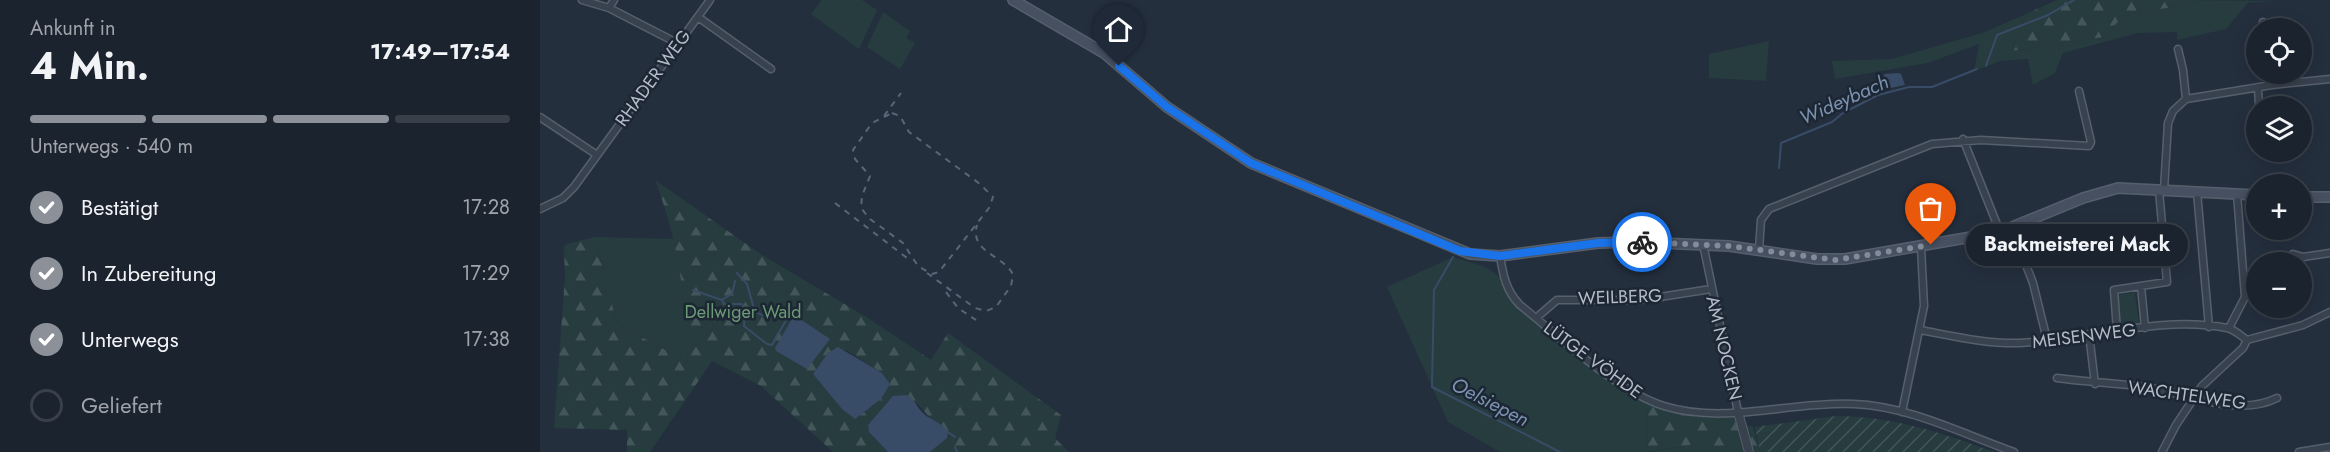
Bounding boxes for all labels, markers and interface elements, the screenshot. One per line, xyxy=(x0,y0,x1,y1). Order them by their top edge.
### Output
pin xyxy=(1093,4,1144,66)
icon: home xyxy=(1102,13,1135,46)
text: Ankunft in xyxy=(30,14,116,43)
map controls xyxy=(2246,18,2312,318)
button: locate xyxy=(2246,18,2312,84)
street label: RHADER WEG xyxy=(609,24,697,132)
text: 17:49–17:54 xyxy=(370,35,510,67)
text: 4 Min. xyxy=(30,37,149,94)
water label: Wideybach xyxy=(1795,67,1893,133)
button: layers xyxy=(2246,96,2312,162)
text: Unterwegs · 540 m xyxy=(30,132,193,161)
button: + xyxy=(2246,174,2312,240)
pin xyxy=(1905,183,1956,245)
icon: check xyxy=(30,191,63,224)
text: Bestätigt xyxy=(81,191,158,223)
icon: bag xyxy=(1914,192,1947,225)
text: 17:28 xyxy=(462,193,510,222)
courier xyxy=(1612,212,1672,272)
callout: Backmeisterei Mack xyxy=(1967,224,2189,266)
icon: bike xyxy=(1626,226,1659,259)
text: Backmeisterei Mack xyxy=(1984,230,2170,259)
button: − xyxy=(2246,252,2312,318)
icon: check xyxy=(30,257,63,290)
text: In Zubereitung xyxy=(81,257,216,289)
text: 17:29 xyxy=(462,259,510,288)
street label: WEILBERG xyxy=(1577,283,1663,311)
street label: AM NOCKEN xyxy=(1699,293,1749,403)
park label: Dellwiger Wald xyxy=(685,299,801,325)
street label: LÜTGE VÖHDE xyxy=(1538,315,1648,405)
street label: MEISENWEG xyxy=(2031,317,2137,355)
icon: check xyxy=(30,323,63,356)
text: Unterwegs xyxy=(81,323,179,355)
text: 17:38 xyxy=(463,325,510,354)
water label: Oelsiepen xyxy=(1446,370,1534,434)
street label: WACHTELWEG xyxy=(2126,374,2248,416)
text: Geliefert xyxy=(81,389,162,421)

